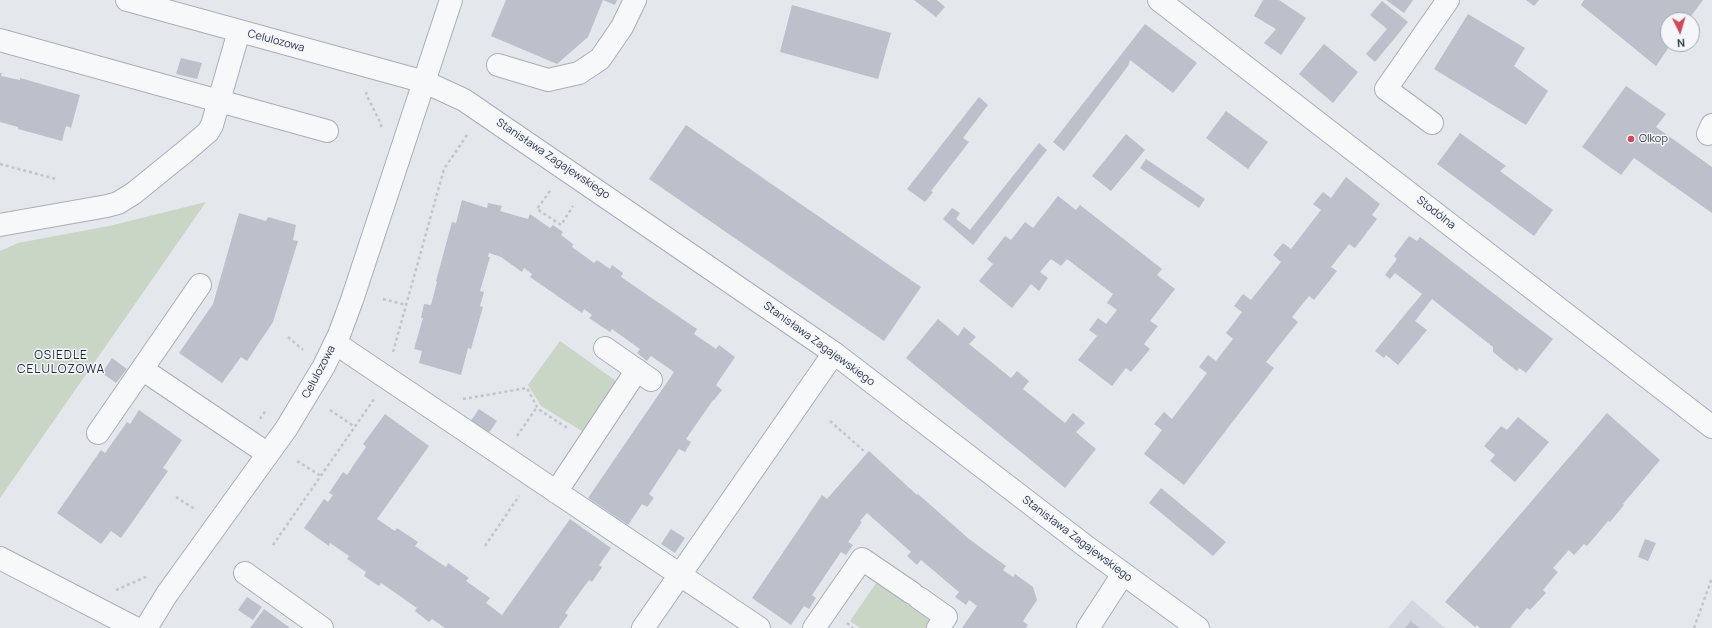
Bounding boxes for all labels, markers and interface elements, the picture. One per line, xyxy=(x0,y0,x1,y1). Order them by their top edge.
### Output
north arrow xyxy=(1660,12,1700,52)
street label: Celulozowa xyxy=(246,27,306,55)
text: N xyxy=(1676,36,1686,51)
street label: Stanisława Zagajewskiego xyxy=(494,116,612,202)
place label: Olkop xyxy=(1639,132,1668,146)
marker: Olkop xyxy=(1626,134,1636,144)
street label: Stodólna xyxy=(1414,194,1458,232)
street label: Stanisława Zagajewskiego xyxy=(761,299,877,389)
street label: Celulozowa xyxy=(300,343,338,401)
district label: OSIEDLE CELULOZOWA xyxy=(17,349,105,377)
street label: Stanisława Zagajewskiego xyxy=(1019,493,1135,585)

